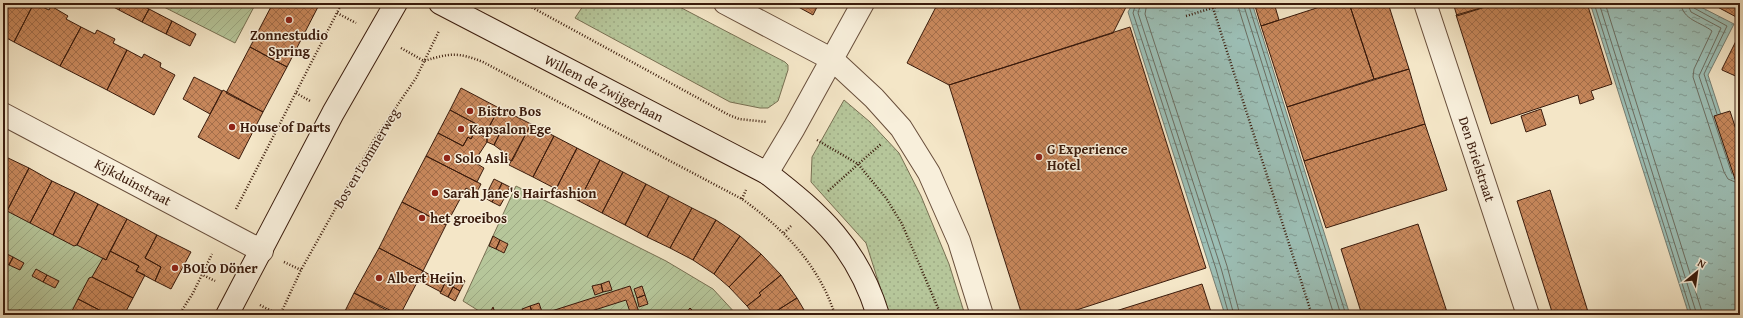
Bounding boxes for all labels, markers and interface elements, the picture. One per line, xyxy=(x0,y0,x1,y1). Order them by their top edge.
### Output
marker: Zonnestudio Spring xyxy=(284,15,294,25)
place label: Zonnestudio Spring xyxy=(250,25,328,61)
street label: Willem de Zwijgerlaan xyxy=(541,49,667,127)
place label: Bistro Bos xyxy=(478,101,541,121)
street label: Bos en Lommerweg xyxy=(328,104,404,212)
marker: Bistro Bos xyxy=(465,106,475,116)
street label: Den Brielstraat xyxy=(1454,114,1500,204)
place label: House of Darts xyxy=(240,117,331,137)
place label: Kapsalon Ege xyxy=(469,119,551,139)
marker: House of Darts xyxy=(227,122,237,132)
marker: Kapsalon Ege xyxy=(456,124,466,134)
place label: G Experience Hotel xyxy=(1047,139,1128,175)
place label: Solo Asli xyxy=(455,148,509,168)
marker: G Experience Hotel xyxy=(1034,152,1044,162)
street label: Kijkduinstraat xyxy=(91,153,175,211)
marker: Solo Asli xyxy=(442,153,452,163)
place label: Sarah Jane's Hairfashion xyxy=(443,183,597,203)
marker: Sarah Jane's Hairfashion xyxy=(430,188,440,198)
place label: het groeibos xyxy=(430,208,507,228)
marker: het groeibos xyxy=(417,213,427,223)
north arrow xyxy=(1677,252,1717,292)
text: N xyxy=(1695,254,1710,272)
place label: BOLO Döner xyxy=(183,258,258,278)
marker: BOLO Döner xyxy=(170,263,180,273)
place label: Albert Heijn xyxy=(387,268,464,288)
marker: Albert Heijn xyxy=(374,273,384,283)

